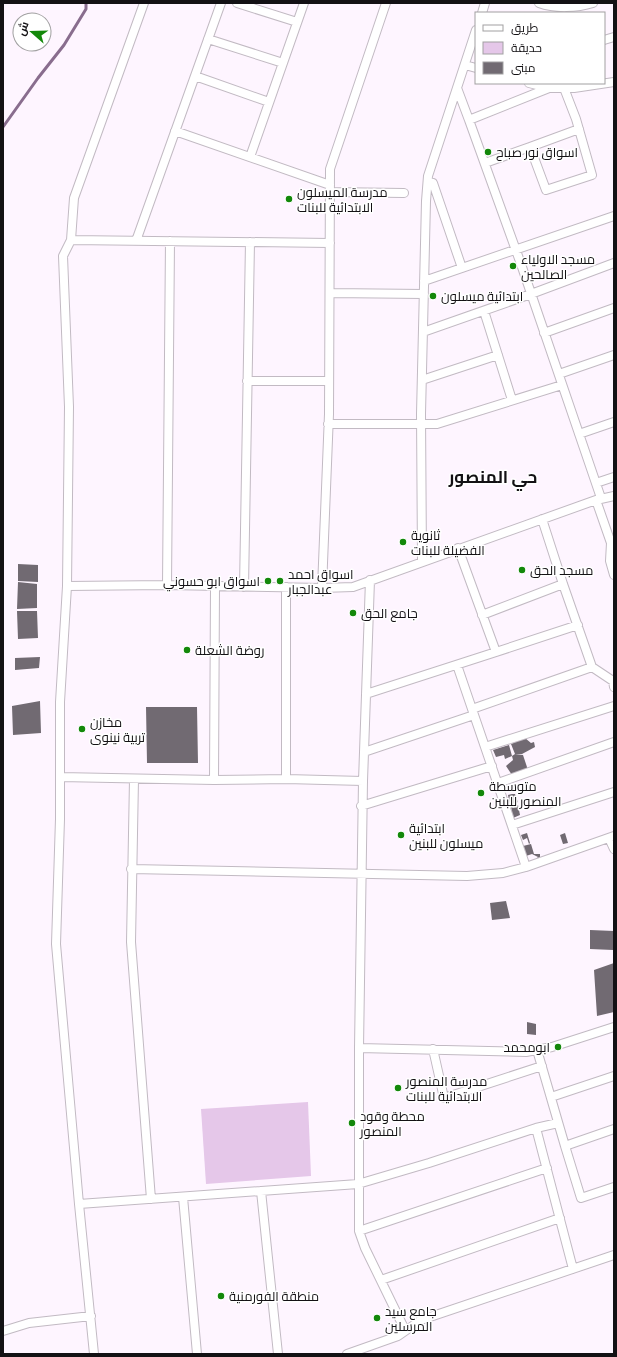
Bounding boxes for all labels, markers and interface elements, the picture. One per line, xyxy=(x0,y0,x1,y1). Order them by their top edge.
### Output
north arrow xyxy=(12,12,52,52)
legend xyxy=(475,12,605,84)
text: ش xyxy=(14,20,32,38)
text: طريق xyxy=(511,20,539,35)
text: حديقة xyxy=(511,40,542,55)
text: مبنى xyxy=(511,60,536,75)
place label: اسواق نور صباح xyxy=(496,144,578,161)
marker: اسواق نور صباح xyxy=(483,147,493,157)
place label: مدرسة الميسلون الابتدائية للبنات xyxy=(297,184,388,215)
marker: مدرسة الميسلون الابتدائية للبنات xyxy=(284,194,294,204)
place label: مسجد الاولياء الصالحين xyxy=(521,251,595,282)
marker: مسجد الاولياء الصالحين xyxy=(508,261,518,271)
place label: ابتدائية ميسلون xyxy=(441,288,523,304)
marker: ابتدائية ميسلون xyxy=(428,291,438,301)
district label: حي المنصور xyxy=(448,466,537,491)
place label: ثانوية الفضيلة للبنات xyxy=(411,527,485,558)
marker: ثانوية الفضيلة للبنات xyxy=(398,537,408,547)
place label: مسجد الحق xyxy=(530,562,593,578)
marker: مسجد الحق xyxy=(517,565,527,575)
place label: اسواق احمد عبدالجبار xyxy=(287,566,354,597)
place label: اسواق ابو حسوني xyxy=(163,573,260,592)
marker: اسواق ابو حسوني xyxy=(263,576,273,586)
marker: اسواق احمد عبدالجبار xyxy=(275,576,285,586)
place label: جامع الحق xyxy=(361,605,418,622)
marker: جامع الحق xyxy=(348,608,358,618)
place label: روضة الشعلة xyxy=(195,642,264,658)
marker: روضة الشعلة xyxy=(182,645,192,655)
place label: مخازن تربية نينوى xyxy=(90,714,146,745)
marker: مخازن تربية نينوى xyxy=(77,724,87,734)
place label: متوسطة المنصور للبنين xyxy=(489,778,561,809)
marker: متوسطة المنصور للبنين xyxy=(476,788,486,798)
place label: ابتدائية ميسلون للبنين xyxy=(409,820,483,851)
marker: ابتدائية ميسلون للبنين xyxy=(396,830,406,840)
place label: ابومحمد xyxy=(504,1039,550,1055)
marker: ابومحمد xyxy=(553,1042,563,1052)
place label: مدرسة المنصور الابتدائية للبنات xyxy=(405,1073,487,1104)
marker: مدرسة المنصور الابتدائية للبنات xyxy=(393,1083,403,1093)
place label: محطة وقود المنصور xyxy=(359,1108,425,1139)
marker: محطة وقود المنصور xyxy=(347,1118,357,1128)
place label: منطقة الفورمنية xyxy=(229,1288,319,1304)
marker: منطقة الفورمنية xyxy=(216,1291,226,1301)
place label: جامع سيد المرسلين xyxy=(385,1303,437,1334)
marker: جامع سيد المرسلين xyxy=(372,1313,382,1323)

